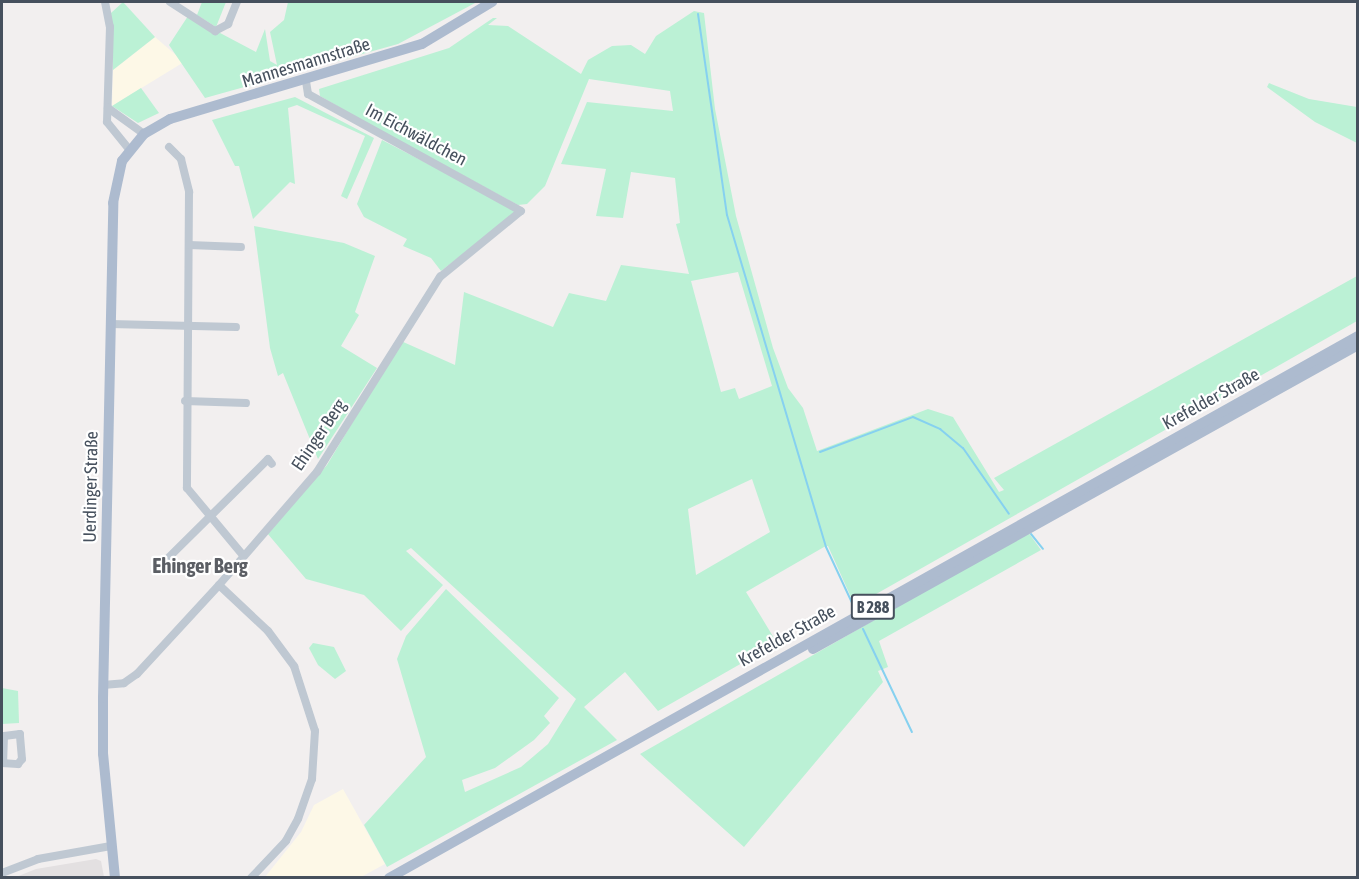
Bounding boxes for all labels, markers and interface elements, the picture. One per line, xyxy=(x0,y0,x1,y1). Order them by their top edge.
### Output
street label: Mannesmannstraße xyxy=(239,33,373,93)
street label: Im Eichwäldchen xyxy=(362,99,470,171)
street label: Krefelder Straße xyxy=(1159,364,1263,434)
street label: Ehinger Berg xyxy=(287,395,351,475)
street label: Uerdinger Straße xyxy=(79,431,103,543)
district label: Ehinger Berg xyxy=(152,552,248,578)
road number: B 288 xyxy=(850,594,896,620)
street label: Krefelder Straße xyxy=(735,601,839,671)

